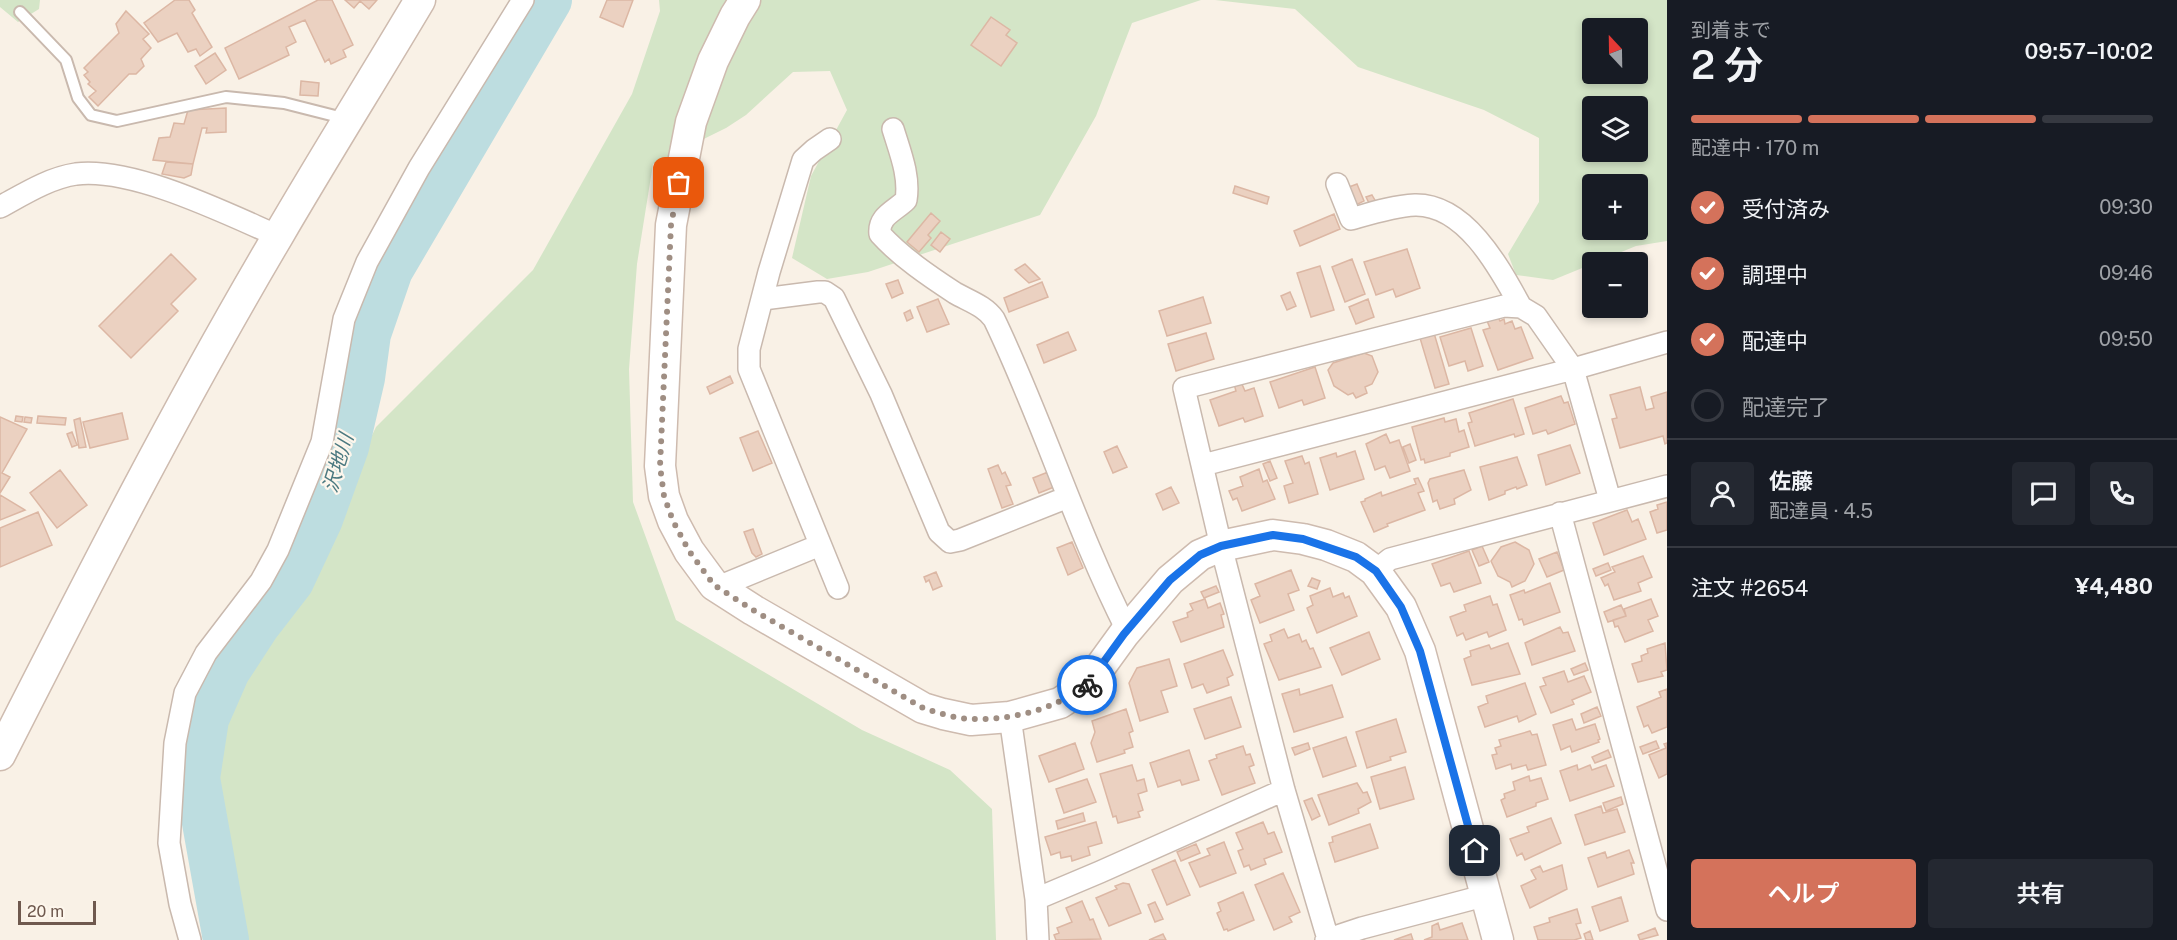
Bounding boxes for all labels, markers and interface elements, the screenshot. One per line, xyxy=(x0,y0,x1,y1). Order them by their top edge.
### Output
north arrow xyxy=(1582,18,1648,84)
map controls xyxy=(1582,18,1648,318)
text: 到着まで xyxy=(1691,18,1771,42)
text: 09:57–10:02 xyxy=(2025,38,2153,64)
text: 2 分 xyxy=(1691,42,1763,88)
button: layers xyxy=(1582,96,1648,162)
text: 配達中 · 170 m xyxy=(1691,136,1819,160)
pin xyxy=(653,157,704,208)
icon: bag xyxy=(662,166,695,199)
button: + xyxy=(1582,174,1648,240)
icon: check xyxy=(1691,191,1724,224)
text: 09:30 xyxy=(2099,195,2153,219)
text: 受付済み xyxy=(1742,196,1830,222)
button: − xyxy=(1582,252,1648,318)
icon: check xyxy=(1691,257,1724,290)
text: 09:46 xyxy=(2099,261,2153,285)
text: 調理中 xyxy=(1742,262,1808,288)
icon: check xyxy=(1691,323,1724,356)
text: 09:50 xyxy=(2099,327,2153,351)
text: 配達中 xyxy=(1742,328,1808,354)
text: 配達完了 xyxy=(1742,394,1830,420)
water label: 沢地川 xyxy=(318,429,359,495)
button: person xyxy=(1691,462,1754,525)
button: chat xyxy=(2012,462,2075,525)
button: phone xyxy=(2090,462,2153,525)
text: 佐藤 xyxy=(1769,468,1813,494)
text: 配達員 · 4.5 xyxy=(1769,499,1873,523)
text: ¥4,480 xyxy=(2075,573,2153,599)
text: 注文 #2654 xyxy=(1691,575,1808,601)
courier xyxy=(1057,655,1117,715)
icon: bike xyxy=(1071,669,1104,702)
pin xyxy=(1449,825,1500,876)
icon: home xyxy=(1458,834,1491,867)
button: ヘルプ xyxy=(1691,859,1916,928)
button: 共有 xyxy=(1928,859,2153,928)
scale bar xyxy=(18,898,96,926)
text: 20 m xyxy=(27,902,64,921)

